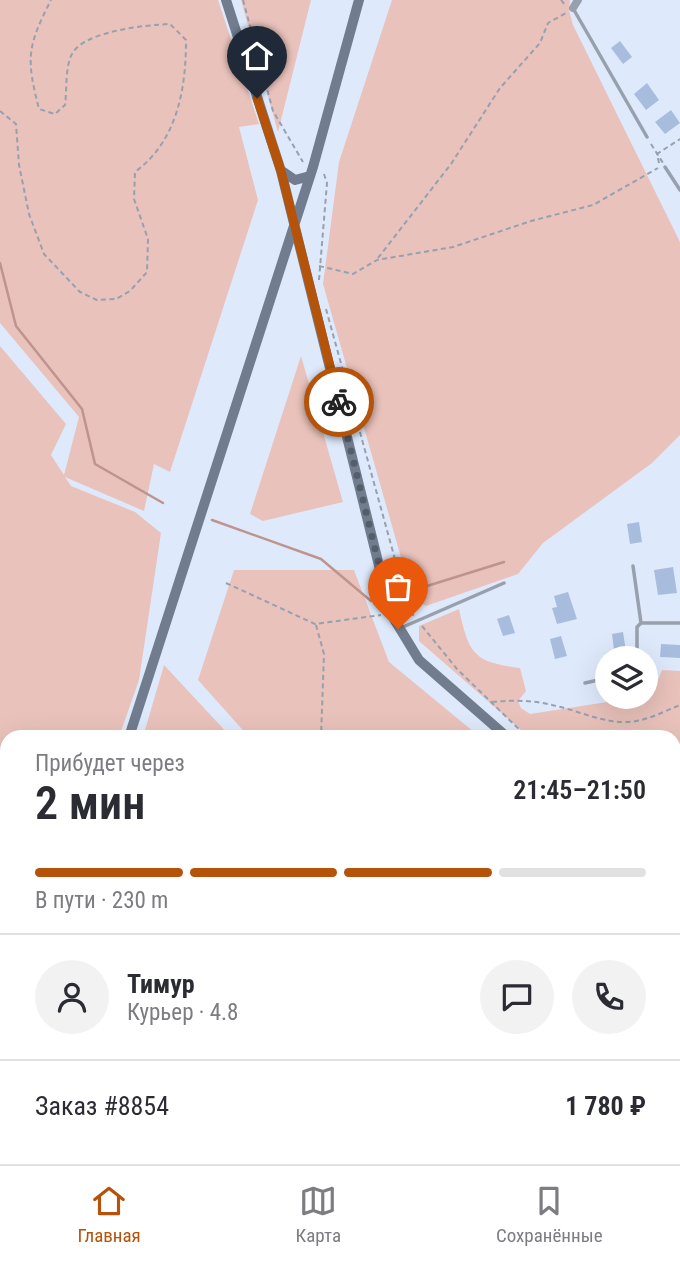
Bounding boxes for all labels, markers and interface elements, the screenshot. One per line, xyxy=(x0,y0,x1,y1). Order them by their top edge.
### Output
pin xyxy=(227,26,287,98)
icon: home xyxy=(238,37,276,75)
courier xyxy=(304,367,374,437)
icon: bike xyxy=(320,383,358,421)
pin xyxy=(368,557,428,629)
icon: bag xyxy=(379,568,417,606)
map controls xyxy=(595,646,658,709)
button: layers xyxy=(595,646,658,709)
text: Прибудет через xyxy=(35,750,185,777)
text: 21:45–21:50 xyxy=(513,775,646,805)
text: 2 мин xyxy=(35,776,145,830)
text: В пути · 230 m xyxy=(35,887,168,914)
button: person xyxy=(35,960,109,1034)
button: chat xyxy=(480,960,554,1034)
button: phone xyxy=(572,960,646,1034)
text: Тимур xyxy=(127,969,195,999)
text: Курьер · 4.8 xyxy=(127,999,238,1026)
text: Заказ #8854 xyxy=(35,1091,169,1121)
text: 1 780 ₽ xyxy=(565,1091,646,1121)
tab: Главная xyxy=(77,1182,141,1247)
tab: Карта xyxy=(296,1182,341,1247)
tab: Сохранённые xyxy=(496,1182,603,1247)

